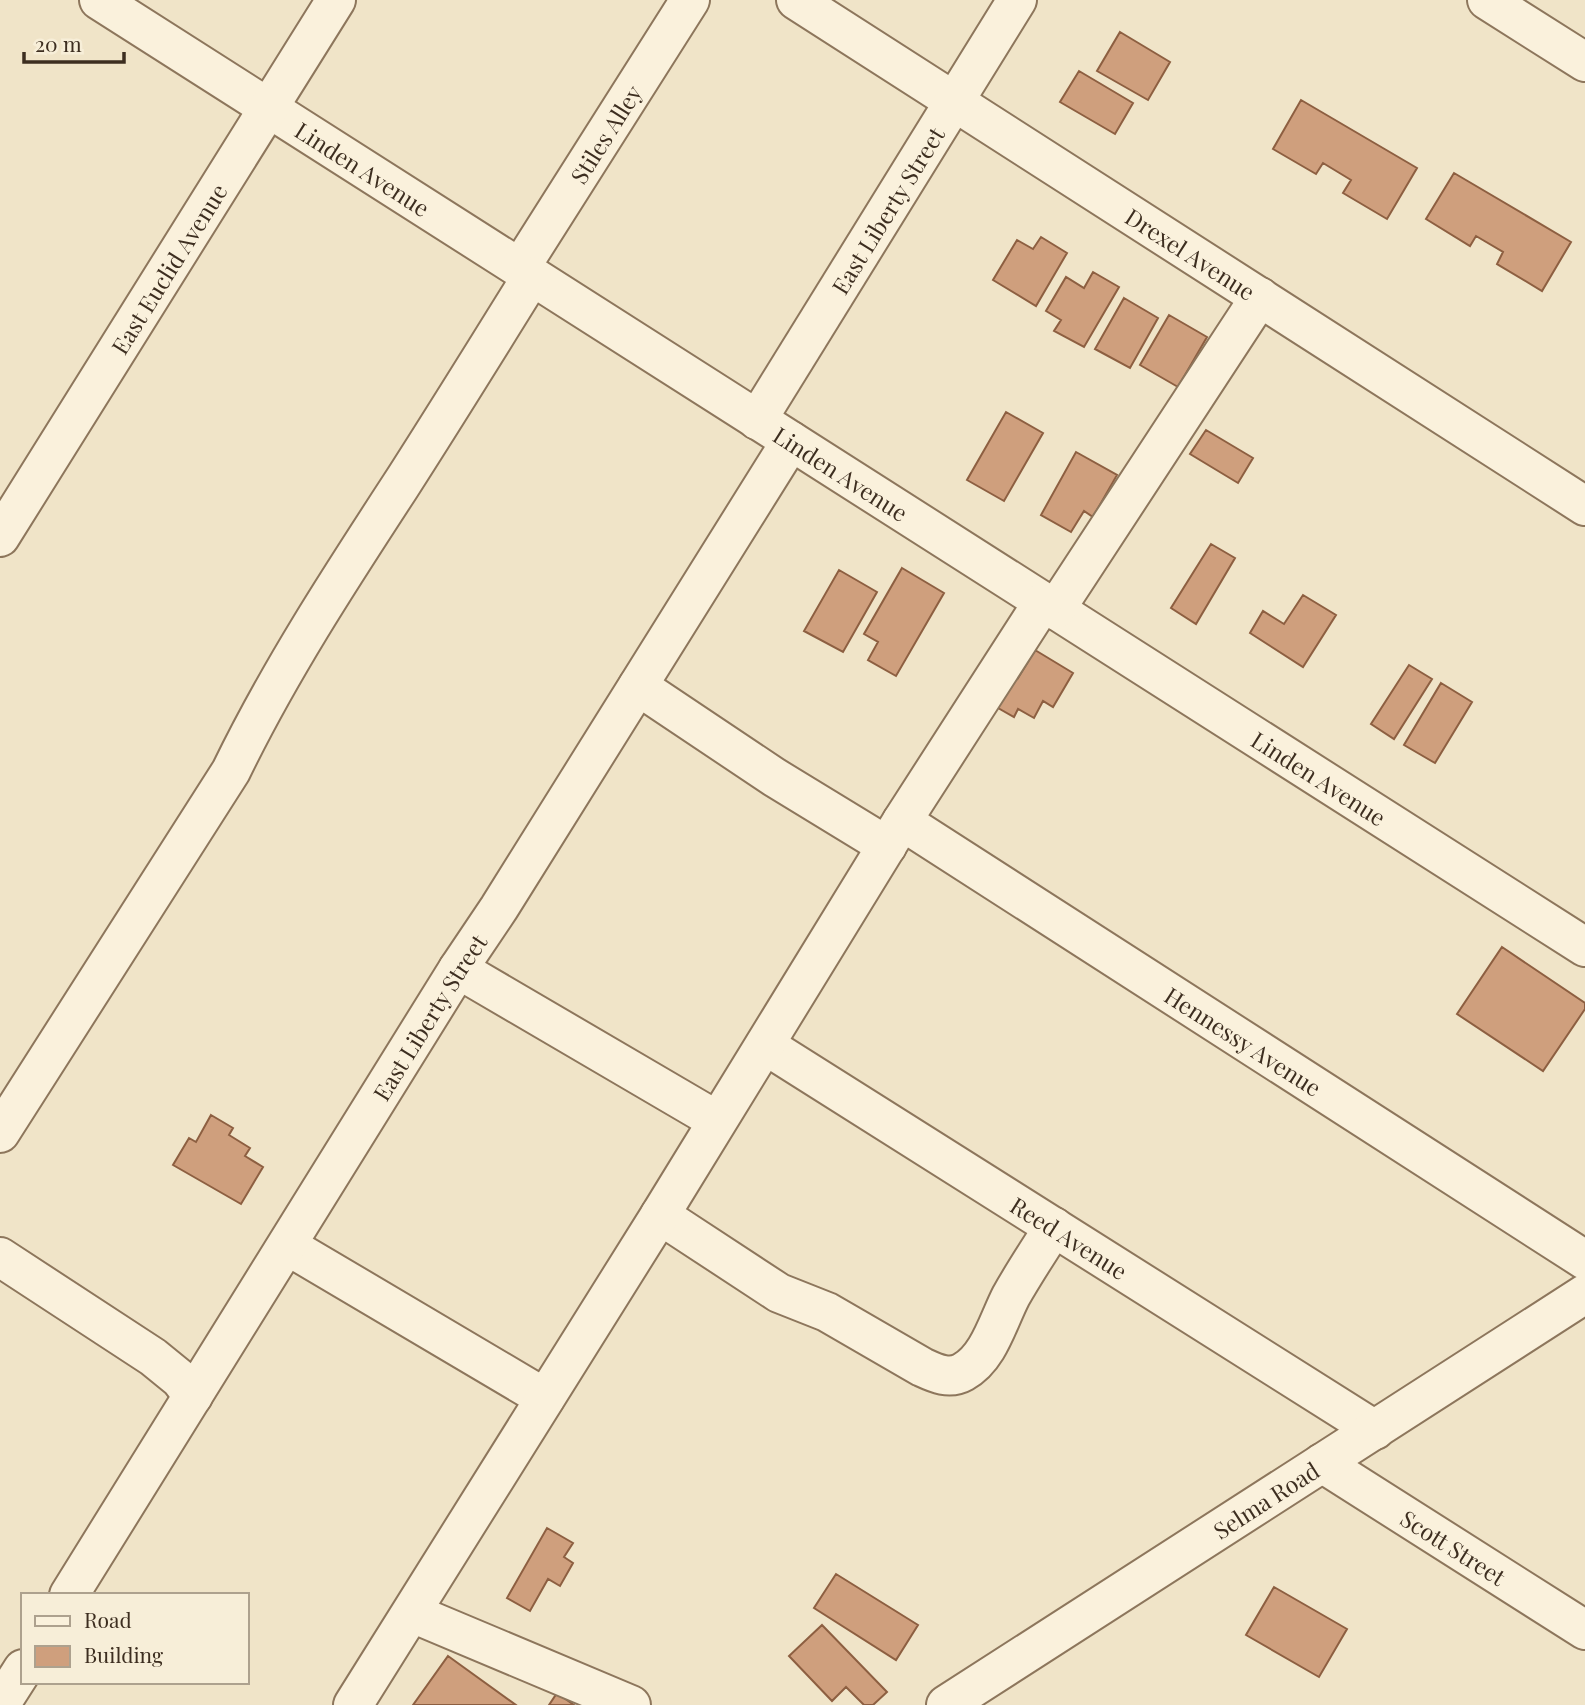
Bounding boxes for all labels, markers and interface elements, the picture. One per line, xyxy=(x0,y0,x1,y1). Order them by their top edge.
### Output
scale bar xyxy=(24,21,124,65)
text: 20 m xyxy=(35,29,82,57)
street label: Stiles Alley xyxy=(562,78,648,189)
street label: Linden Avenue xyxy=(290,114,436,223)
street label: East Liberty Street xyxy=(824,120,951,299)
street label: East Euclid Avenue xyxy=(103,177,233,359)
street label: Drexel Avenue xyxy=(1120,200,1262,306)
street label: Linden Avenue xyxy=(768,419,914,527)
street label: Linden Avenue xyxy=(1246,723,1392,832)
street label: East Liberty Street xyxy=(365,927,493,1106)
street label: Hennessy Avenue xyxy=(1159,979,1328,1102)
street label: Reed Avenue xyxy=(1005,1189,1134,1286)
street label: Selma Road xyxy=(1207,1454,1325,1545)
street label: Scott Street xyxy=(1395,1502,1513,1592)
legend xyxy=(21,1593,248,1684)
text: Road xyxy=(84,1605,132,1633)
text: Building xyxy=(84,1640,163,1668)

